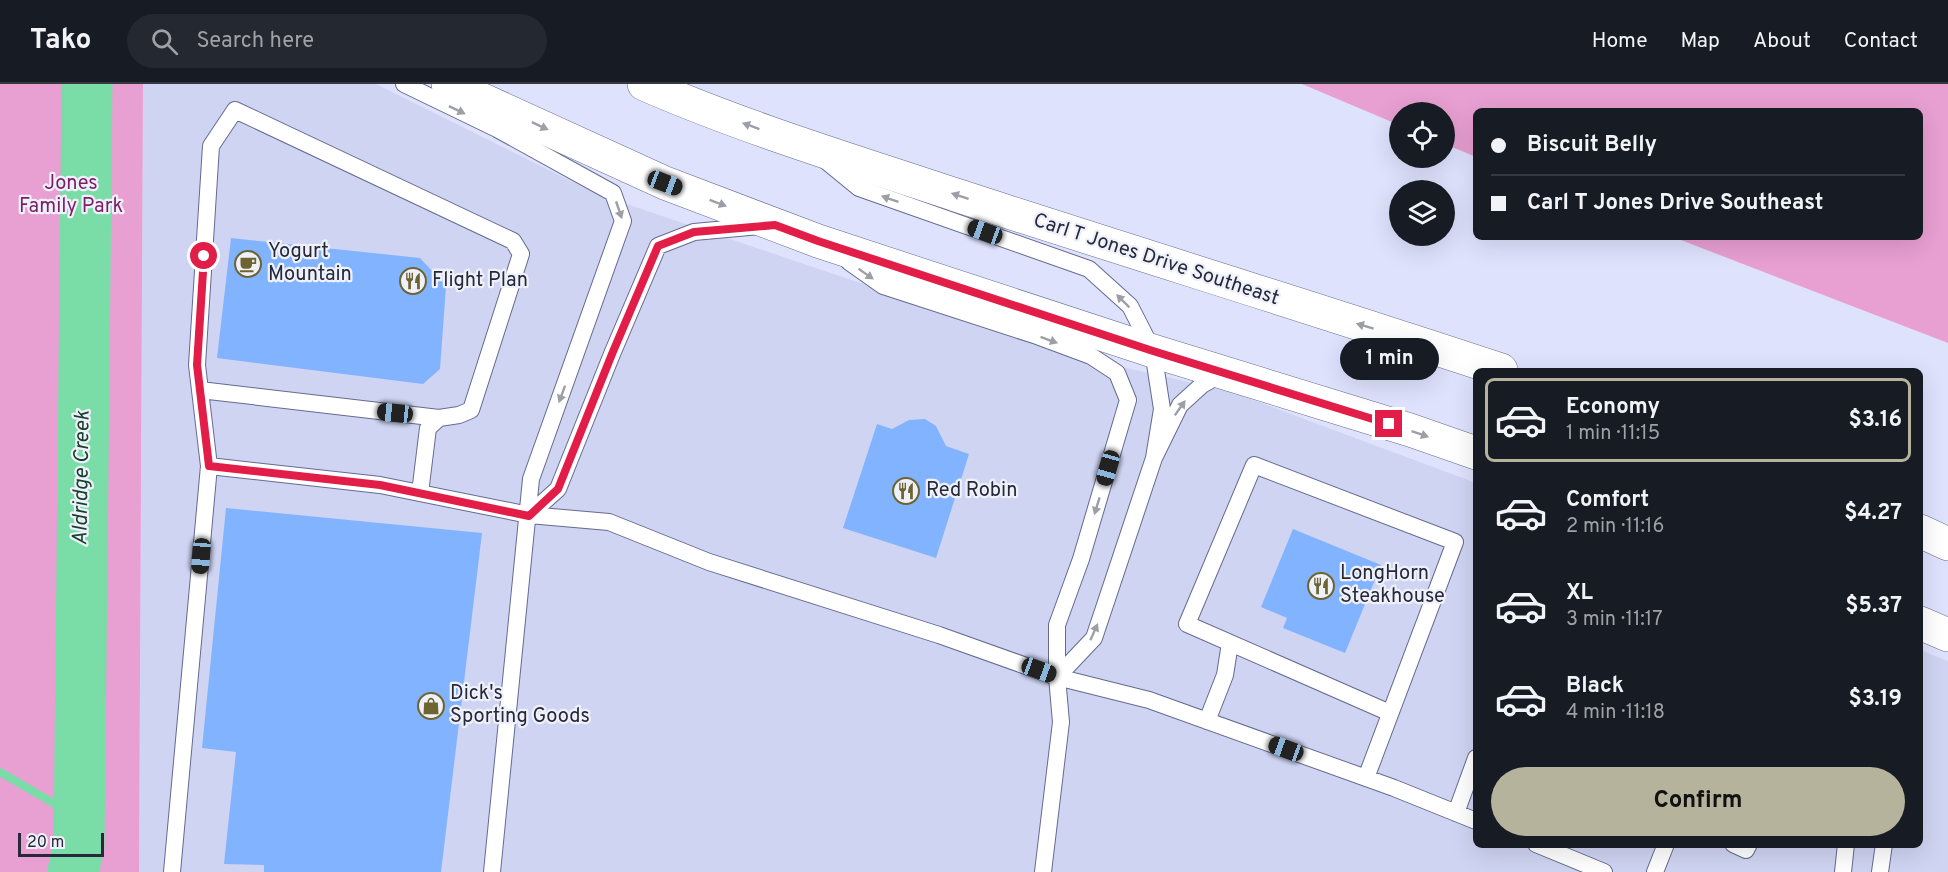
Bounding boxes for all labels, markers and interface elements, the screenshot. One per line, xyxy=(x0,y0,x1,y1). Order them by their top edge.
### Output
search box xyxy=(127,14,547,68)
text: Tako xyxy=(30,23,91,59)
icon: search xyxy=(148,25,181,58)
text: Search here xyxy=(196,28,314,55)
text: Home xyxy=(1592,28,1648,55)
text: Map xyxy=(1681,28,1720,55)
text: About xyxy=(1753,28,1811,55)
text: Contact xyxy=(1844,28,1918,55)
map controls xyxy=(1389,102,1455,246)
button: locate xyxy=(1389,102,1455,168)
one-way arrow xyxy=(448,105,465,115)
one-way arrow xyxy=(742,120,760,130)
one-way arrow xyxy=(531,121,548,130)
text: Biscuit Belly xyxy=(1527,132,1657,159)
car xyxy=(645,168,685,198)
park label: Jones Family Park xyxy=(19,171,123,220)
button: layers xyxy=(1389,180,1455,246)
text: Carl T Jones Drive Southeast xyxy=(1527,190,1823,217)
one-way arrow xyxy=(951,191,969,200)
one-way arrow xyxy=(881,193,899,203)
one-way arrow xyxy=(710,198,728,208)
one-way arrow xyxy=(615,201,625,219)
street label: Carl T Jones Drive Southeast xyxy=(1030,208,1282,312)
car xyxy=(965,217,1005,247)
place label: Yogurt Mountain xyxy=(268,239,352,288)
route start xyxy=(190,242,217,269)
cafe icon: Yogurt Mountain xyxy=(233,249,263,279)
restaurant icon: Flight Plan xyxy=(398,266,428,296)
place label: Flight Plan xyxy=(432,268,528,294)
one-way arrow xyxy=(858,268,874,279)
one-way arrow xyxy=(1116,294,1131,308)
one-way arrow xyxy=(1356,321,1374,330)
one-way arrow xyxy=(1040,336,1058,346)
callout: 1 min xyxy=(1340,337,1438,379)
text: 1 min xyxy=(1365,346,1414,372)
one-way arrow xyxy=(556,385,566,403)
icon: car xyxy=(1494,393,1548,447)
text: Economy xyxy=(1566,394,1660,421)
one-way arrow xyxy=(1174,400,1186,416)
car xyxy=(376,402,414,424)
text: $3.16 xyxy=(1848,407,1902,434)
water label: Aldridge Creek xyxy=(67,410,97,546)
route end xyxy=(1375,410,1402,437)
text: 1 min · 11:15 xyxy=(1566,421,1660,447)
one-way arrow xyxy=(1411,429,1429,439)
car xyxy=(1094,448,1122,488)
restaurant icon: Red Robin xyxy=(891,476,921,506)
place label: Red Robin xyxy=(926,478,1017,504)
icon: car xyxy=(1494,486,1548,540)
text: Comfort xyxy=(1566,487,1649,514)
one-way arrow xyxy=(1092,497,1101,515)
text: $4.27 xyxy=(1844,500,1902,527)
text: 2 min · 11:16 xyxy=(1566,514,1664,540)
car xyxy=(190,537,212,575)
place label: LongHorn Steakhouse xyxy=(1340,561,1445,610)
restaurant icon: LongHorn Steakhouse xyxy=(1306,571,1336,601)
icon: car xyxy=(1494,579,1548,633)
text: XL xyxy=(1566,580,1593,607)
text: $5.37 xyxy=(1845,593,1902,620)
text: 3 min · 11:17 xyxy=(1566,607,1663,633)
one-way arrow xyxy=(1090,624,1099,641)
car xyxy=(1019,655,1059,685)
icon: car xyxy=(1494,672,1548,726)
text: Black xyxy=(1566,673,1624,700)
place label: Dick's Sporting Goods xyxy=(450,681,590,730)
text: $3.19 xyxy=(1848,686,1902,713)
shop icon: Dick's Sporting Goods xyxy=(416,691,446,721)
text: 4 min · 11:18 xyxy=(1566,700,1665,726)
car xyxy=(1266,734,1306,764)
button: Confirm xyxy=(1491,767,1905,836)
scale bar xyxy=(18,830,104,858)
text: 20 m xyxy=(27,833,64,853)

